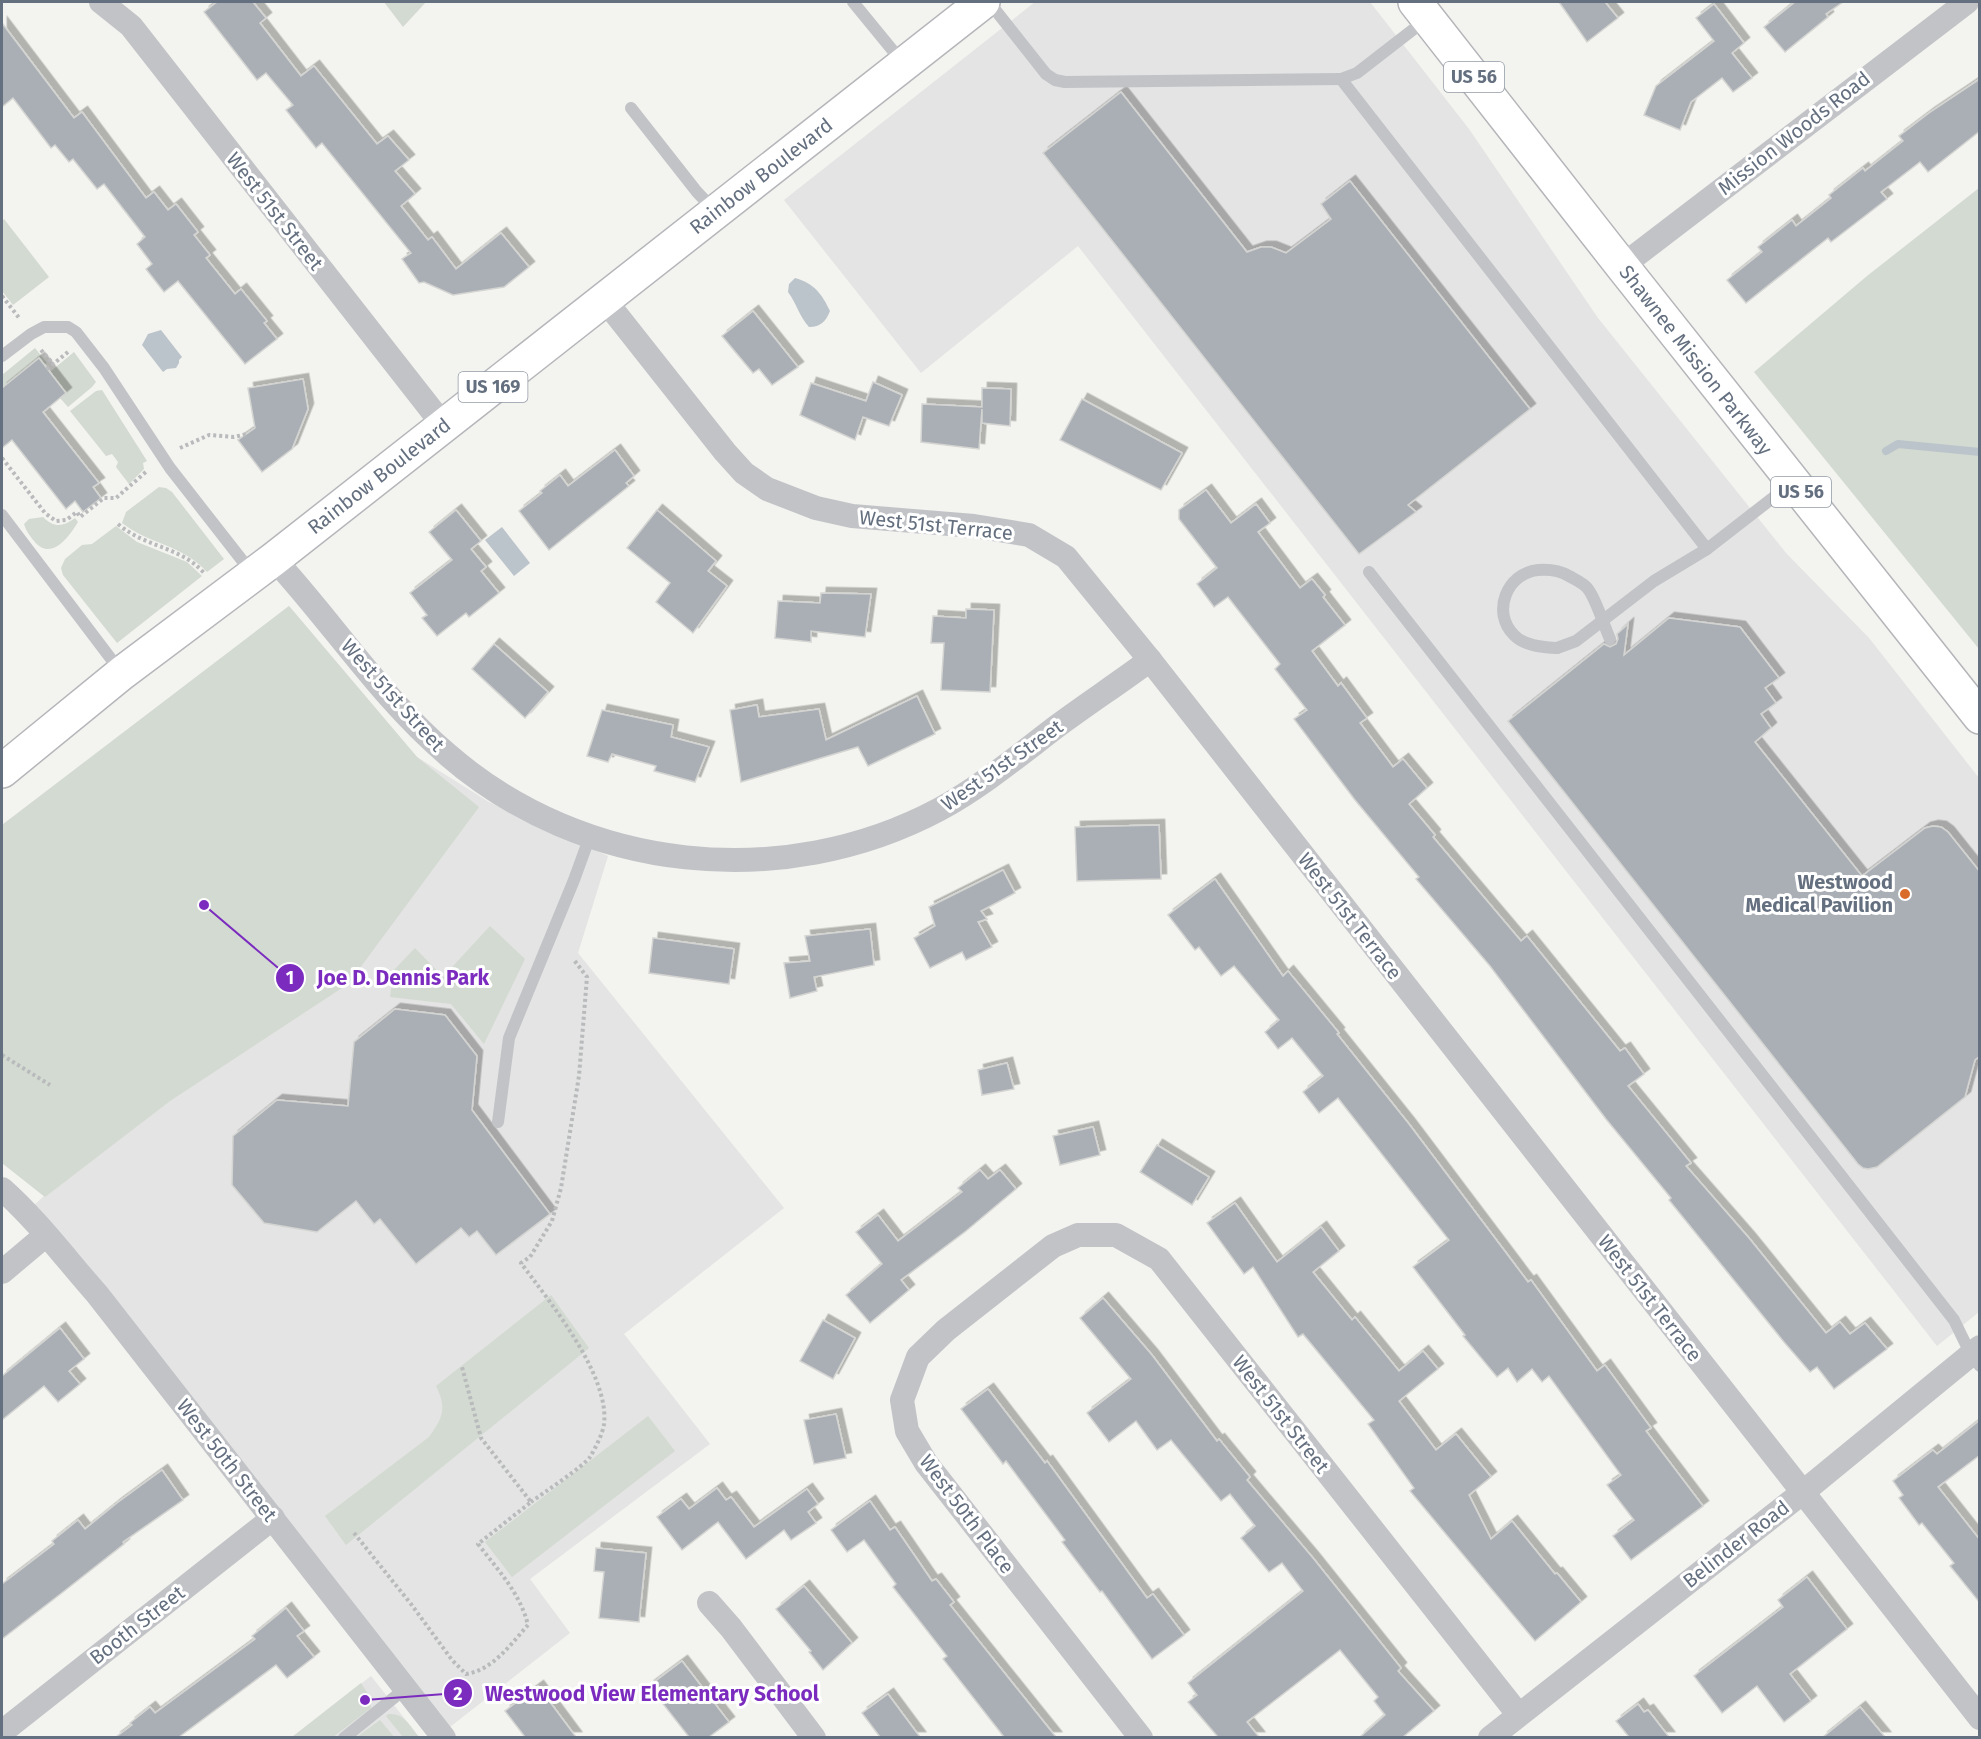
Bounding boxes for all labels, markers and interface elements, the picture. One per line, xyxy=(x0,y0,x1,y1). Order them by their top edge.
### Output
road number: US 56 xyxy=(1444,62,1504,92)
street label: Mission Woods Road xyxy=(1713,66,1875,200)
street label: Rainbow Boulevard xyxy=(685,113,837,239)
street label: West 51st Street xyxy=(222,147,329,275)
street label: Shawnee Mission Parkway xyxy=(1614,260,1778,460)
road number: US 169 xyxy=(458,372,528,402)
street label: Rainbow Boulevard xyxy=(303,413,455,539)
road number: US 56 xyxy=(1771,477,1831,507)
street label: West 51st Terrace xyxy=(858,505,1014,545)
street label: West 51st Street xyxy=(336,634,450,757)
street label: West 51st Street xyxy=(937,714,1068,816)
street label: West 51st Terrace xyxy=(1293,848,1407,984)
place label: Westwood Medical Pavilion xyxy=(1745,870,1893,917)
marker: Westwood Medical Pavilion xyxy=(1898,887,1912,901)
callout: Joe D. Dennis Park xyxy=(275,958,502,997)
text: Joe D. Dennis Park xyxy=(316,965,490,991)
text: 1 xyxy=(286,967,294,989)
street label: West 51st Terrace xyxy=(1593,1230,1707,1366)
street label: West 51st Street xyxy=(1228,1350,1335,1478)
street label: West 50th Street xyxy=(172,1394,283,1527)
street label: West 50th Place xyxy=(914,1450,1020,1578)
street label: Belinder Road xyxy=(1678,1495,1794,1593)
street label: Booth Street xyxy=(85,1580,190,1670)
callout: Westwood View Elementary School xyxy=(443,1674,831,1713)
text: Westwood View Elementary School xyxy=(485,1681,820,1707)
text: 2 xyxy=(453,1683,463,1705)

